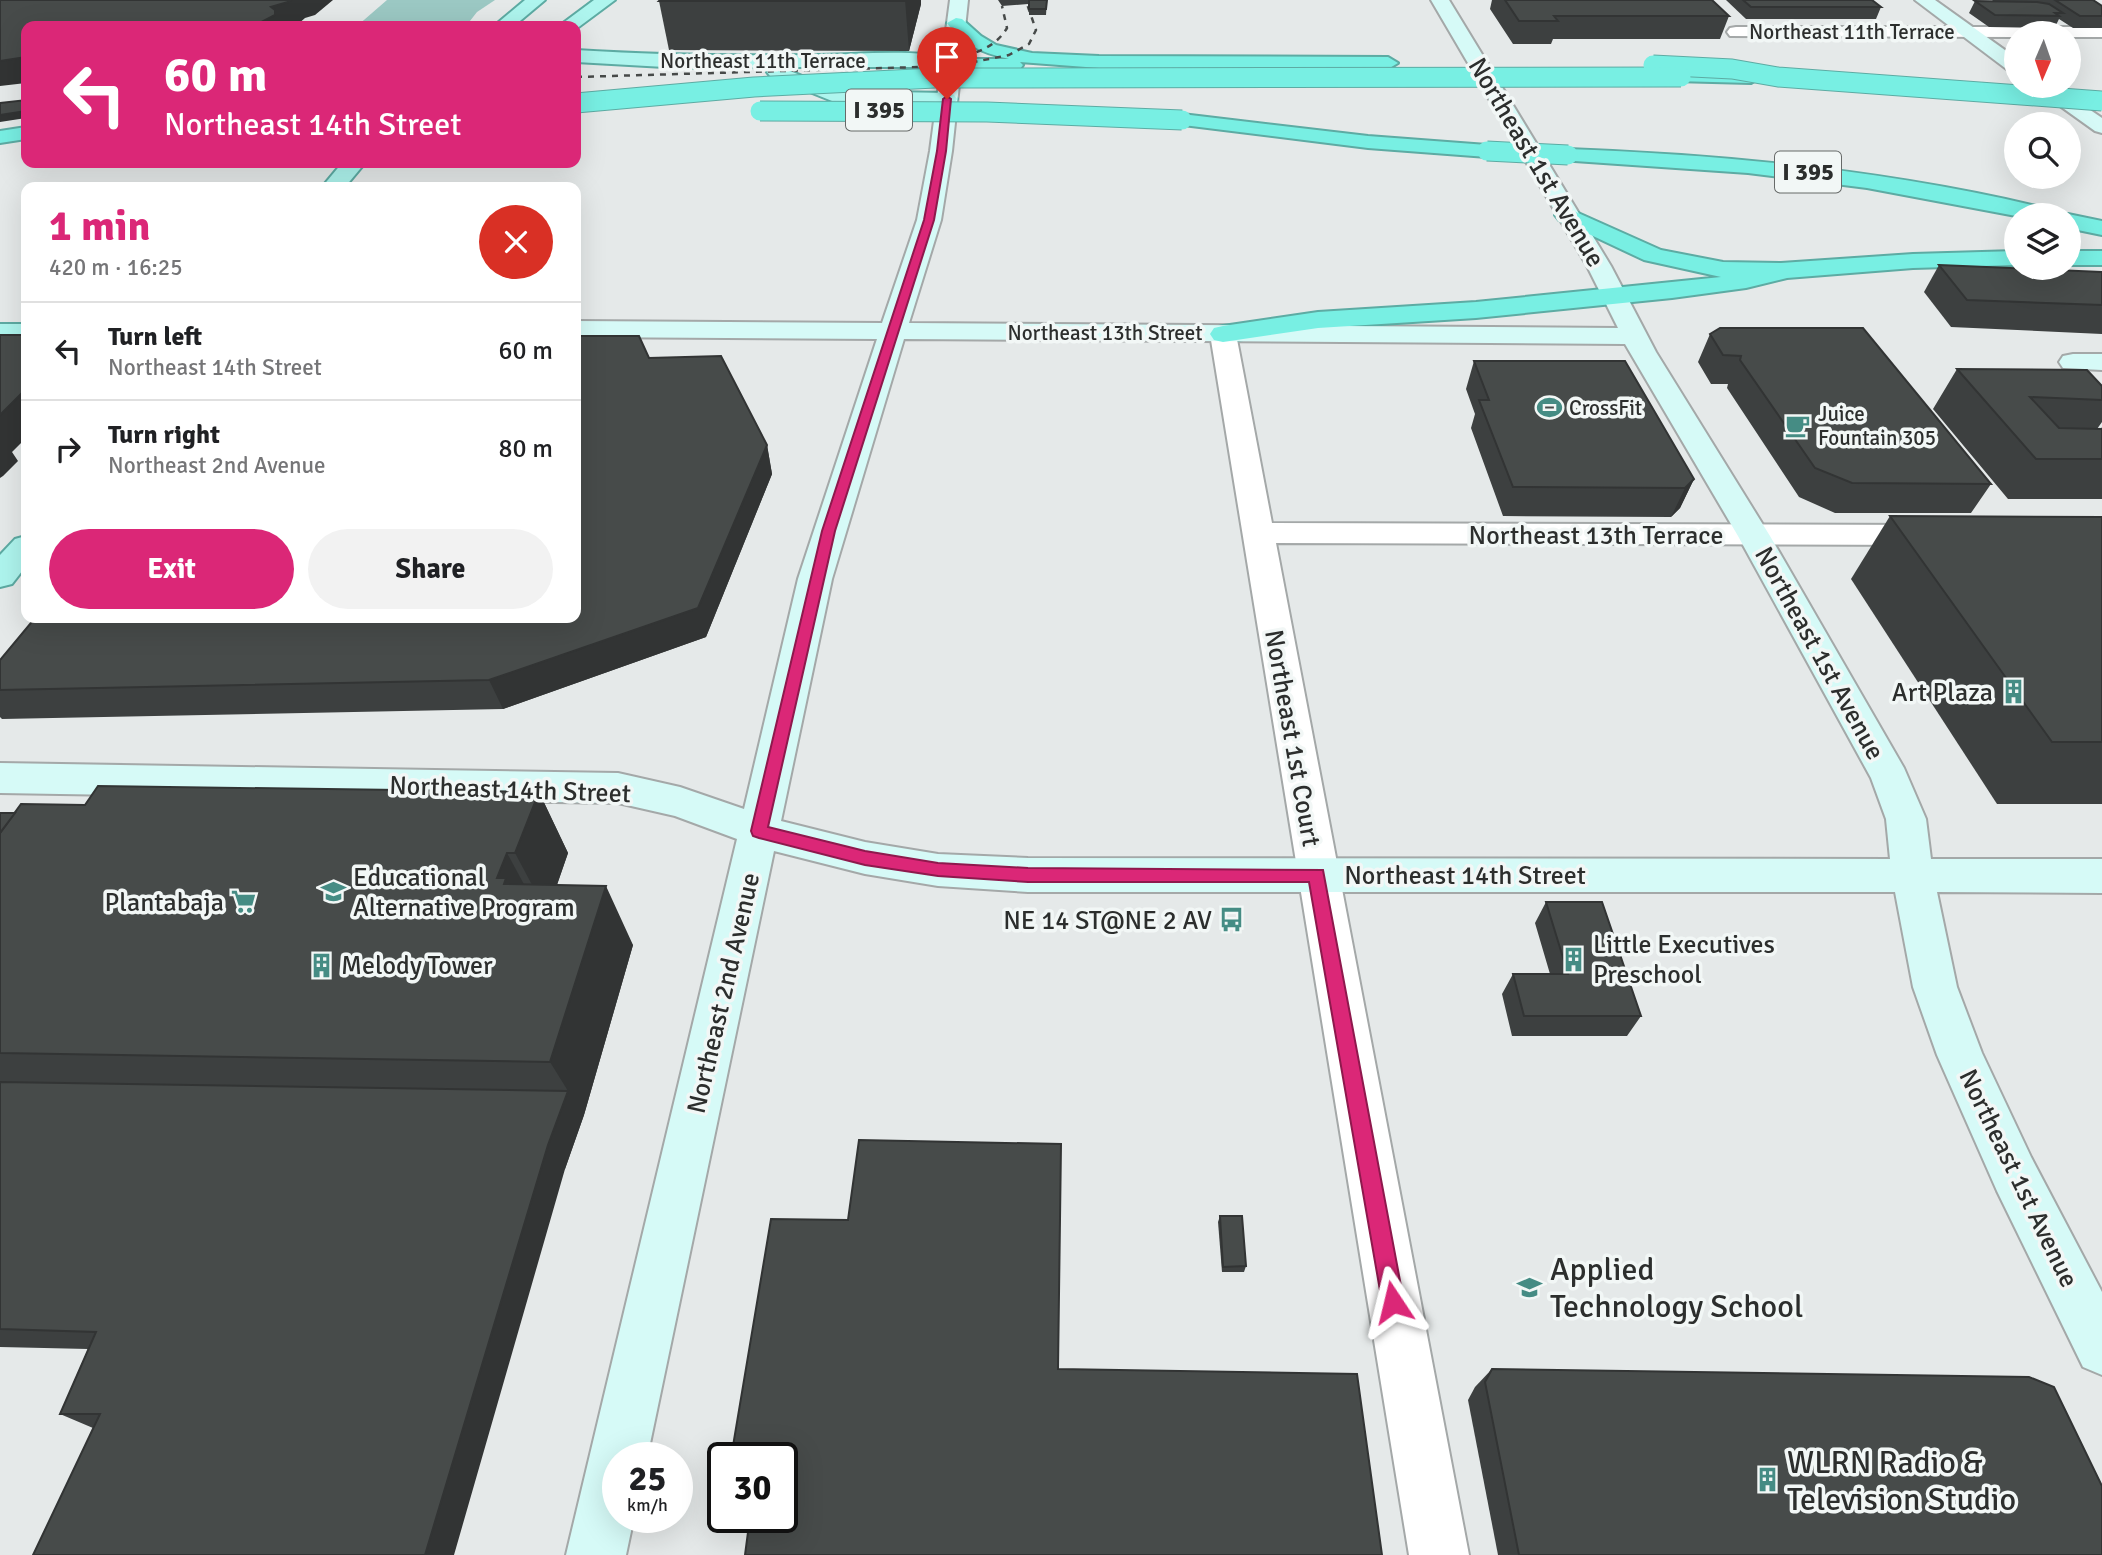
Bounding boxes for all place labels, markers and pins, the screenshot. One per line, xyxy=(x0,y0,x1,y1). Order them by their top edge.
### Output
pin xyxy=(917,27,977,99)
sports icon: CrossFit xyxy=(1535,394,1563,422)
place label: CrossFit xyxy=(1569,395,1642,421)
place label: Juice Fountain 305 xyxy=(1818,401,1936,451)
cafe icon: Juice Fountain 305 xyxy=(1784,412,1812,440)
place label: Art Plaza xyxy=(1892,677,1993,709)
building icon: Art Plaza xyxy=(1999,678,2027,706)
place label: Educational Alternative Program xyxy=(353,862,575,924)
school or university icon: Educational Alternative Program xyxy=(319,878,347,906)
place label: Plantabaja xyxy=(105,887,224,919)
supermarket icon: Plantabaja xyxy=(230,888,258,916)
place label: NE 14 ST@NE 2 AV xyxy=(1003,905,1212,937)
bus stop icon: NE 14 ST@NE 2 AV xyxy=(1218,906,1246,934)
place label: Little Executives Preschool xyxy=(1593,929,1775,991)
building icon: Little Executives Preschool xyxy=(1559,945,1587,973)
place label: Melody Tower xyxy=(341,950,493,982)
building icon: Melody Tower xyxy=(307,951,335,979)
place label: Applied Technology School xyxy=(1550,1250,1803,1326)
school or university icon: Applied Technology School xyxy=(1516,1273,1544,1301)
place label: WLRN Radio & Television Studio xyxy=(1787,1443,2016,1519)
building icon: WLRN Radio & Television Studio xyxy=(1753,1466,1781,1494)

